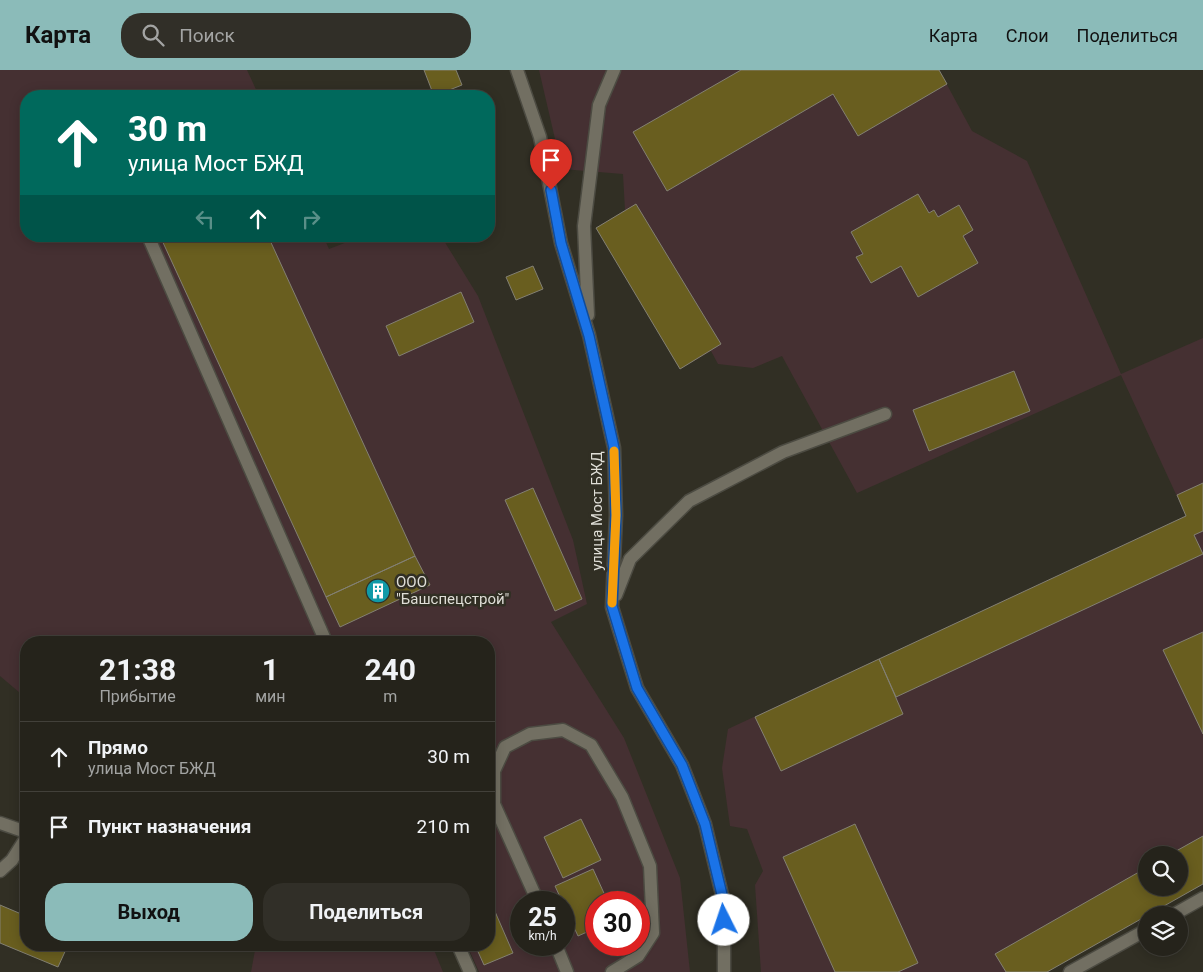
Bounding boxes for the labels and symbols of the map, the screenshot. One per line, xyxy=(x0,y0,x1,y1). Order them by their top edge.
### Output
pin xyxy=(530,139,572,190)
street label: улица Мост БЖД xyxy=(588,451,606,571)
place label: ООО "Башспецстрой" xyxy=(396,573,510,608)
building icon: ООО "Башспецстрой" xyxy=(365,578,391,604)
speed limit sign: 30 xyxy=(585,891,650,956)
position arrow xyxy=(697,893,749,945)

